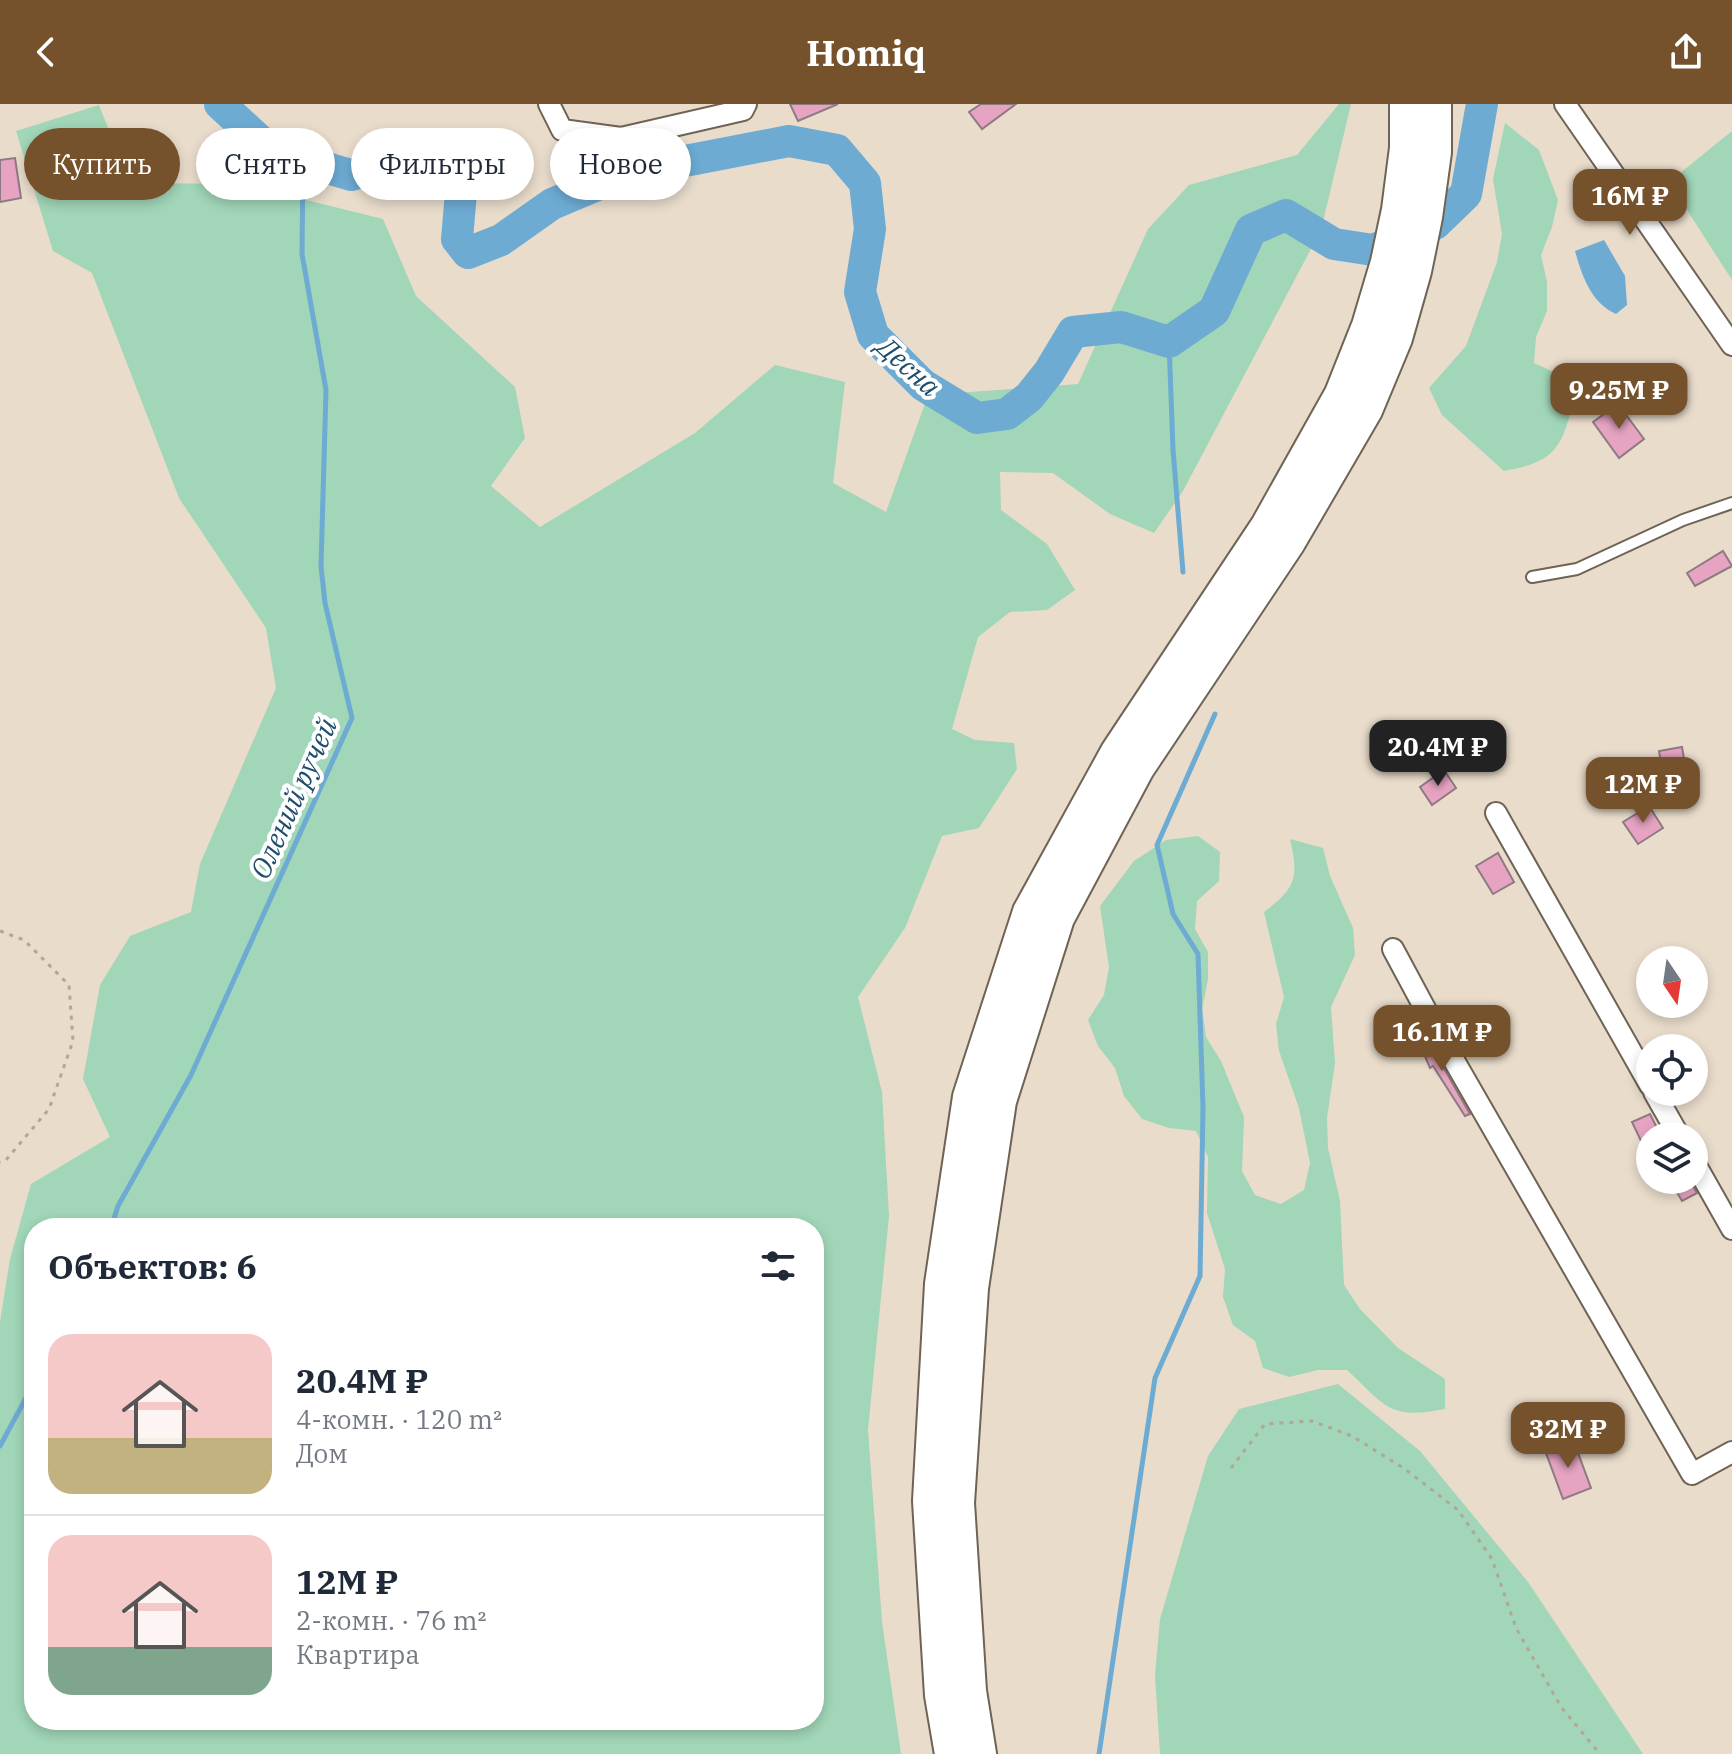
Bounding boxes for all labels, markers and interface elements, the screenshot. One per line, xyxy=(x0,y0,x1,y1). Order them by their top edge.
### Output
text: Homiq xyxy=(806,29,926,76)
icon: back xyxy=(24,30,68,74)
icon: share xyxy=(1664,30,1708,74)
chip: Купить xyxy=(24,128,180,200)
chip: Снять xyxy=(196,128,335,200)
chip: Фильтры xyxy=(351,128,534,200)
chip: Новое xyxy=(550,128,691,200)
pin: 16M ₽ xyxy=(1574,169,1686,237)
text: 16M ₽ xyxy=(1591,178,1669,212)
water label: Десна xyxy=(867,326,949,404)
pin: 9.25M ₽ xyxy=(1545,363,1693,431)
text: 9.25M ₽ xyxy=(1568,372,1670,406)
water label: Олений ручей xyxy=(241,712,345,884)
pin: 20.4M ₽ xyxy=(1364,720,1512,788)
text: 20.4M ₽ xyxy=(1387,729,1489,763)
pin: 12M ₽ xyxy=(1587,757,1699,825)
text: 12M ₽ xyxy=(1604,766,1682,800)
north arrow xyxy=(1636,946,1708,1018)
map controls xyxy=(1636,946,1708,1194)
pin: 16.1M ₽ xyxy=(1368,1005,1516,1073)
text: 16.1M ₽ xyxy=(1391,1014,1493,1048)
button: locate xyxy=(1636,1034,1708,1106)
button: layers xyxy=(1636,1122,1708,1194)
text: Объектов: 6 xyxy=(48,1244,257,1288)
icon: filters xyxy=(756,1244,800,1288)
text: 20.4M ₽ xyxy=(296,1358,428,1402)
icon: home xyxy=(112,1366,208,1462)
text: 4-комн. · 120 m² xyxy=(296,1402,502,1436)
pin: 32M ₽ xyxy=(1512,1402,1624,1470)
text: 32M ₽ xyxy=(1529,1411,1607,1445)
text: Дом xyxy=(296,1436,348,1470)
text: 12M ₽ xyxy=(296,1559,398,1603)
icon: home xyxy=(112,1567,208,1663)
text: 2-комн. · 76 m² xyxy=(296,1603,487,1637)
text: Квартира xyxy=(296,1637,420,1671)

